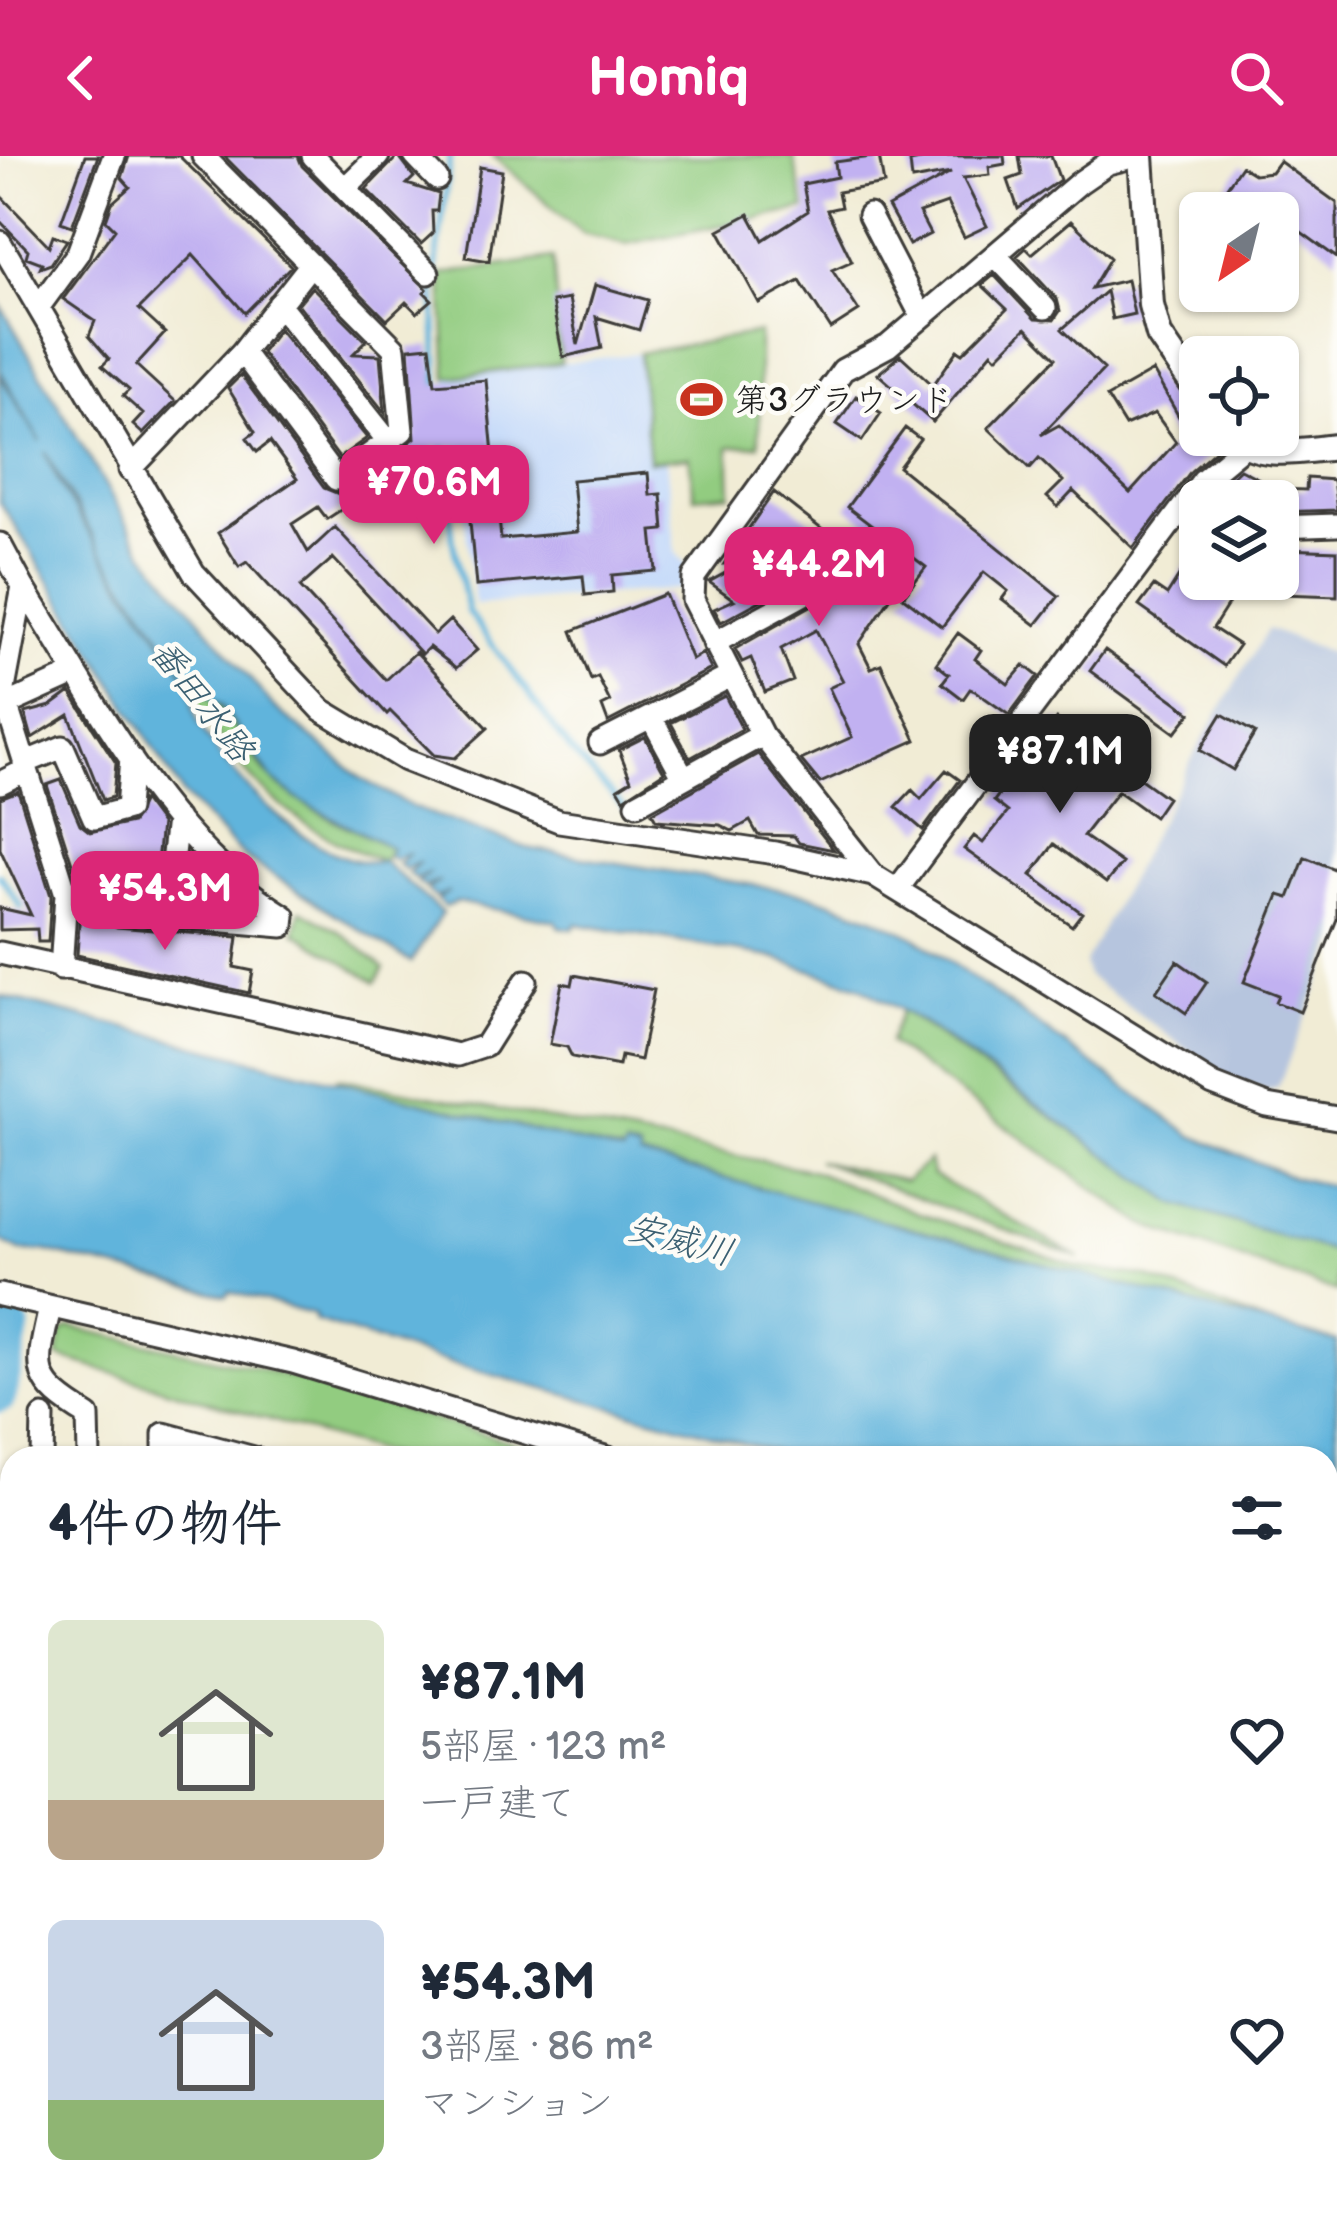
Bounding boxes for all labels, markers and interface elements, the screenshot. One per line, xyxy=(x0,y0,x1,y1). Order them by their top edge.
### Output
icon: back xyxy=(48,45,114,111)
icon: search xyxy=(1223,45,1289,111)
text: Homiq xyxy=(588,46,749,111)
north arrow xyxy=(1179,192,1299,312)
map controls xyxy=(1179,192,1299,600)
button: locate xyxy=(1179,336,1299,456)
sports icon: 第3グラウンド xyxy=(678,376,724,422)
place label: 第3グラウンド xyxy=(735,381,953,421)
pin: ¥70.6M xyxy=(336,445,532,547)
text: ¥70.6M xyxy=(366,460,502,507)
button: layers xyxy=(1179,480,1299,600)
pin: ¥44.2M xyxy=(721,527,917,629)
text: ¥44.2M xyxy=(751,542,887,589)
water label: 番田水路 xyxy=(140,632,264,773)
pin: ¥87.1M xyxy=(962,714,1158,816)
text: ¥87.1M xyxy=(996,729,1124,776)
pin: ¥54.3M xyxy=(67,851,263,953)
text: ¥54.3M xyxy=(98,866,232,913)
water label: 安威川 xyxy=(623,1207,738,1276)
icon: filters xyxy=(1224,1485,1290,1551)
text: 4件の物件 xyxy=(48,1494,282,1555)
text: ¥87.1M xyxy=(420,1653,587,1714)
icon: home xyxy=(144,1668,288,1812)
icon: heart xyxy=(1224,1707,1290,1773)
text: 5部屋 · 123 m² xyxy=(420,1724,667,1771)
text: 一戸建て xyxy=(420,1781,576,1828)
text: ¥54.3M xyxy=(420,1953,596,2014)
icon: home xyxy=(144,1968,288,2112)
icon: heart xyxy=(1224,2007,1290,2073)
text: 3部屋 · 86 m² xyxy=(420,2024,654,2071)
text: マンション xyxy=(420,2081,613,2128)

